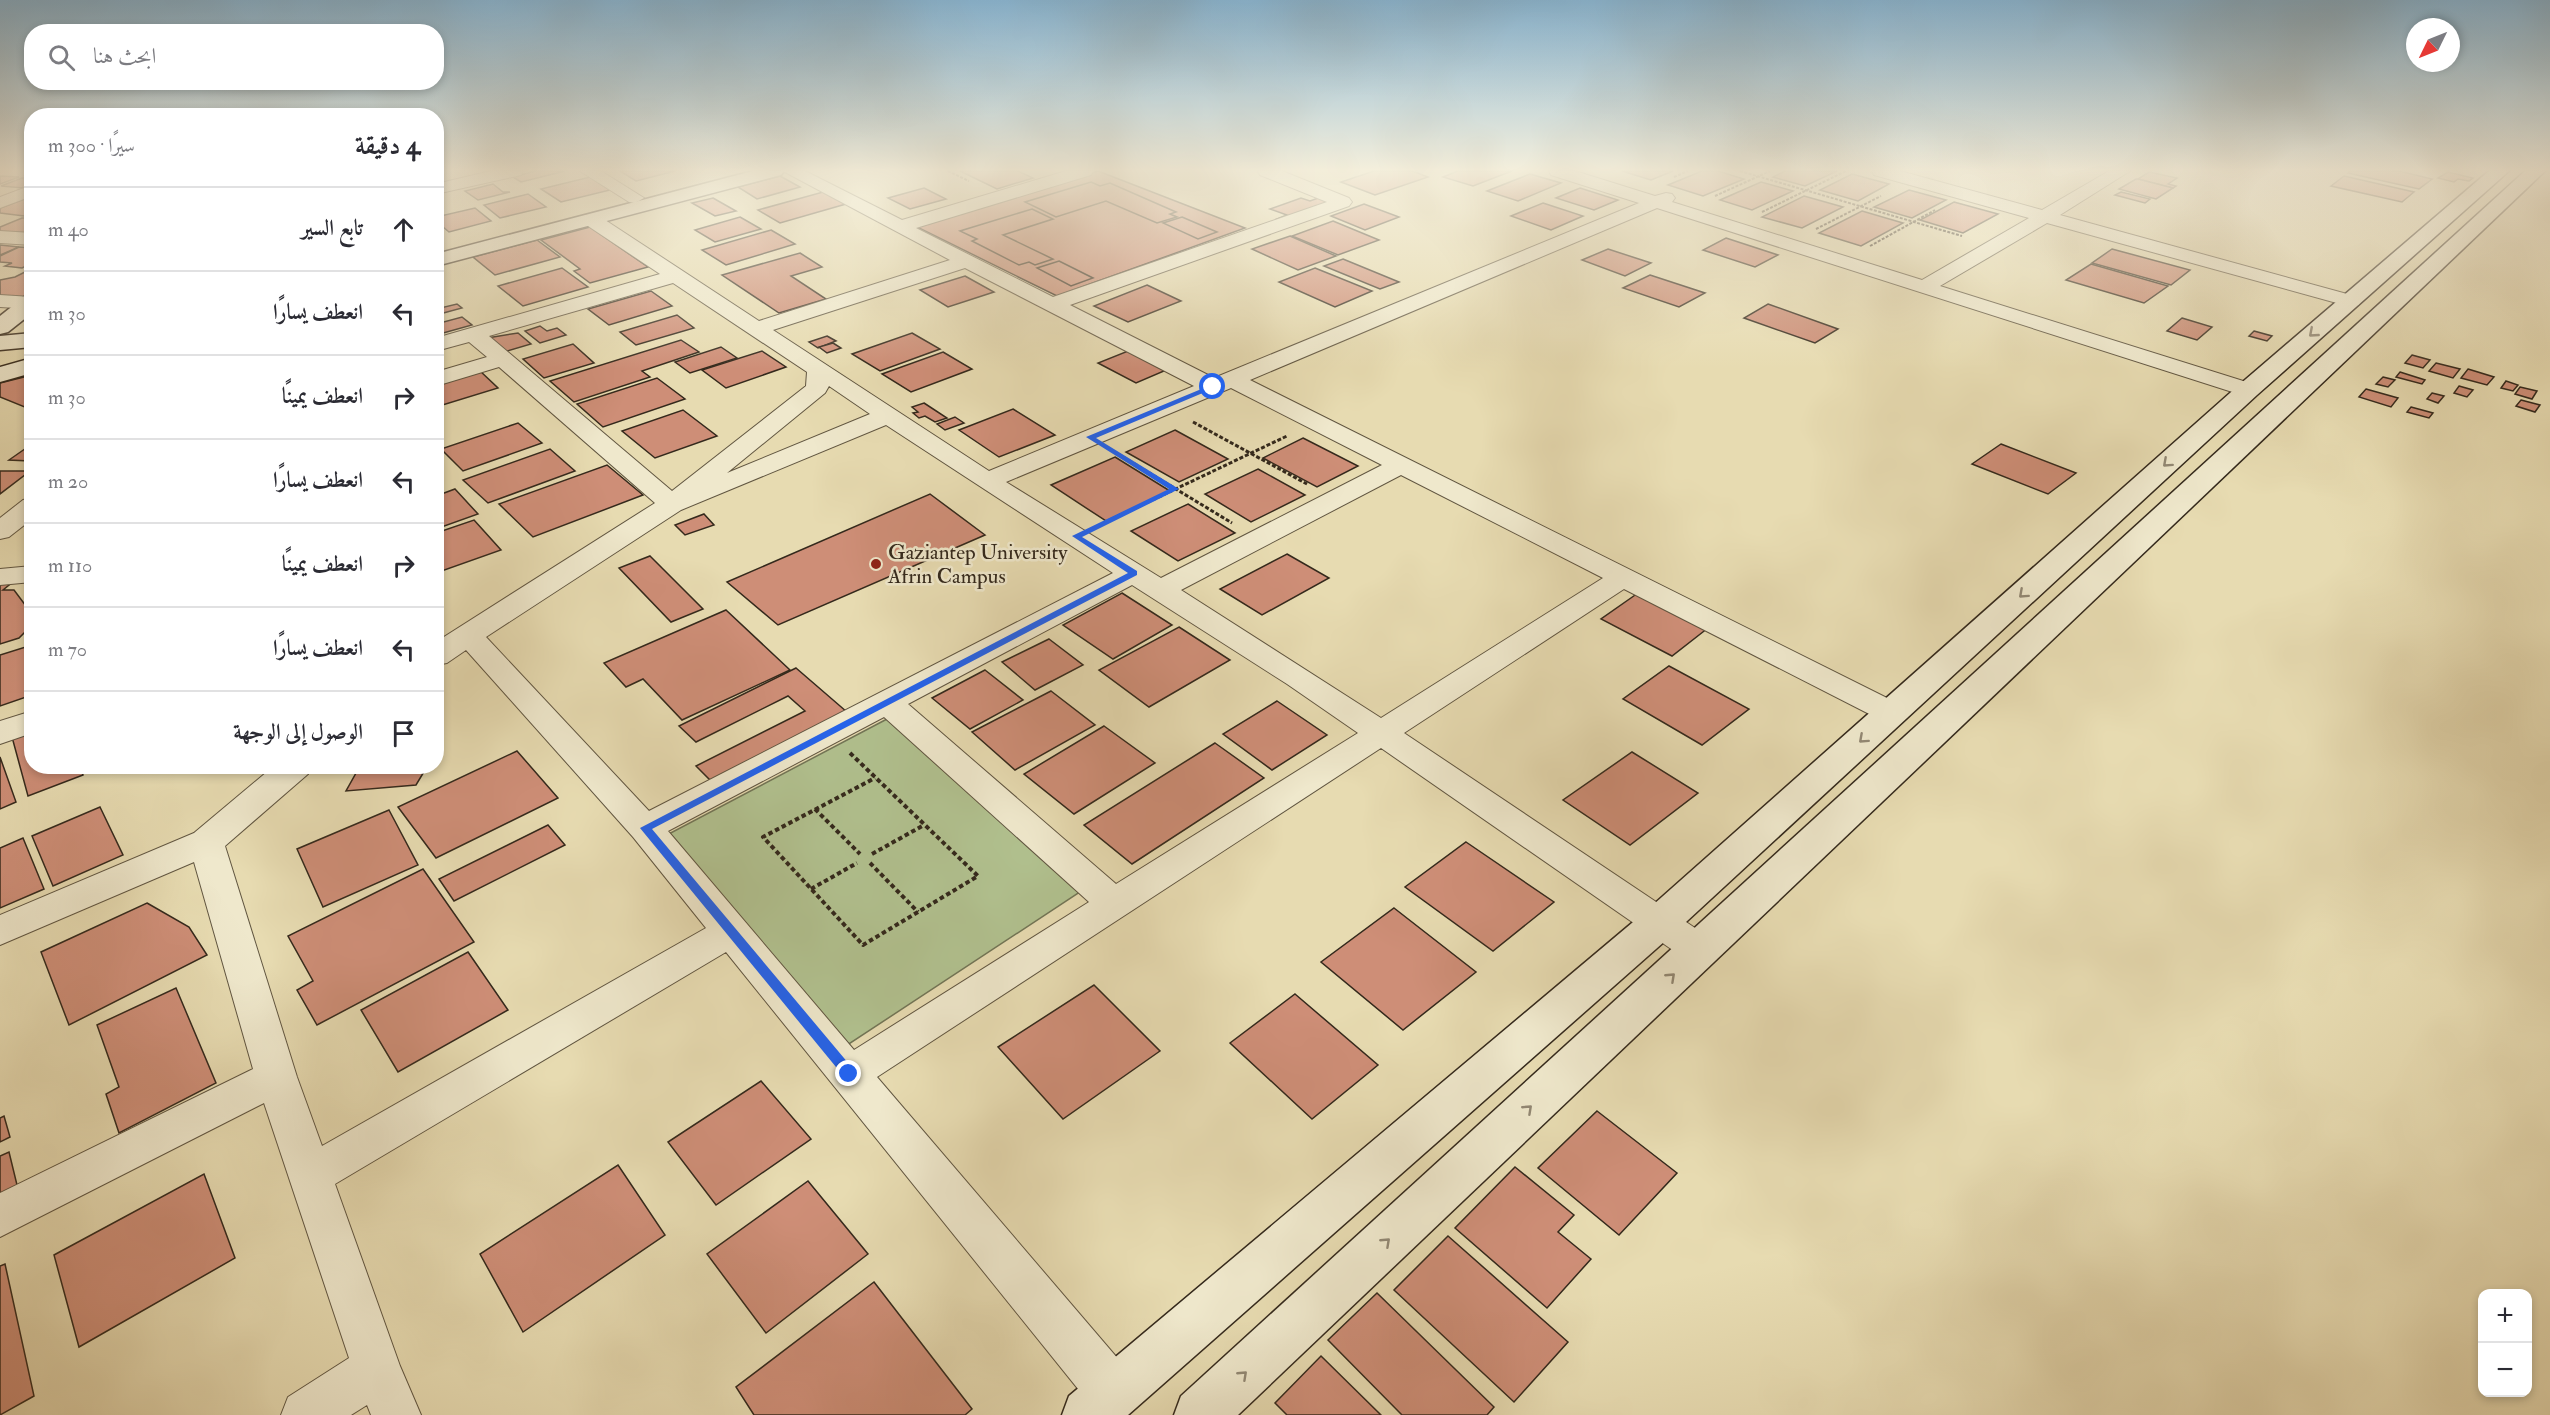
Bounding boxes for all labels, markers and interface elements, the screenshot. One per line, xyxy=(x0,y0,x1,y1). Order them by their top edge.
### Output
north arrow xyxy=(2406,18,2460,72)
search box xyxy=(24,24,444,90)
icon: search xyxy=(45,41,78,74)
text: ابحث هنا xyxy=(93,42,156,70)
text: 4 دقيقة xyxy=(355,130,420,162)
text: سيرًا · 300 m xyxy=(48,133,135,158)
icon: ahead xyxy=(387,213,420,246)
text: تابع السير xyxy=(301,214,363,242)
text: 40 m xyxy=(48,217,89,242)
icon: left xyxy=(387,297,420,330)
text: انعطف يسارًا xyxy=(273,298,363,326)
text: 30 m xyxy=(48,301,86,326)
one-way arrow xyxy=(2309,326,2320,337)
route start xyxy=(1199,373,1225,399)
icon: right xyxy=(387,381,420,414)
text: انعطف يمينًا xyxy=(282,382,363,410)
text: 30 m xyxy=(48,385,86,410)
one-way arrow xyxy=(2164,456,2174,467)
icon: left xyxy=(387,465,420,498)
text: انعطف يسارًا xyxy=(273,466,363,494)
text: 20 m xyxy=(48,469,88,494)
place label: Gaziantep University Afrin Campus xyxy=(887,539,1068,590)
icon: right xyxy=(387,549,420,582)
text: انعطف يمينًا xyxy=(282,550,363,578)
text: 110 m xyxy=(48,553,92,578)
marker: Gaziantep University Afrin Campus xyxy=(869,557,883,571)
one-way arrow xyxy=(2019,587,2030,598)
icon: left xyxy=(387,633,420,666)
text: انعطف يسارًا xyxy=(273,634,363,662)
text: 70 m xyxy=(48,637,87,662)
icon: arrive xyxy=(387,717,420,750)
text: الوصول إلى الوجهة xyxy=(233,718,363,746)
one-way arrow xyxy=(1859,732,1870,743)
one-way arrow xyxy=(1664,973,1675,984)
route end xyxy=(835,1060,861,1086)
one-way arrow xyxy=(1521,1106,1532,1117)
one-way arrow xyxy=(1379,1238,1389,1249)
map controls xyxy=(2478,1289,2532,1397)
button: + xyxy=(2478,1289,2532,1343)
button: − xyxy=(2478,1343,2532,1397)
one-way arrow xyxy=(1236,1371,1246,1382)

